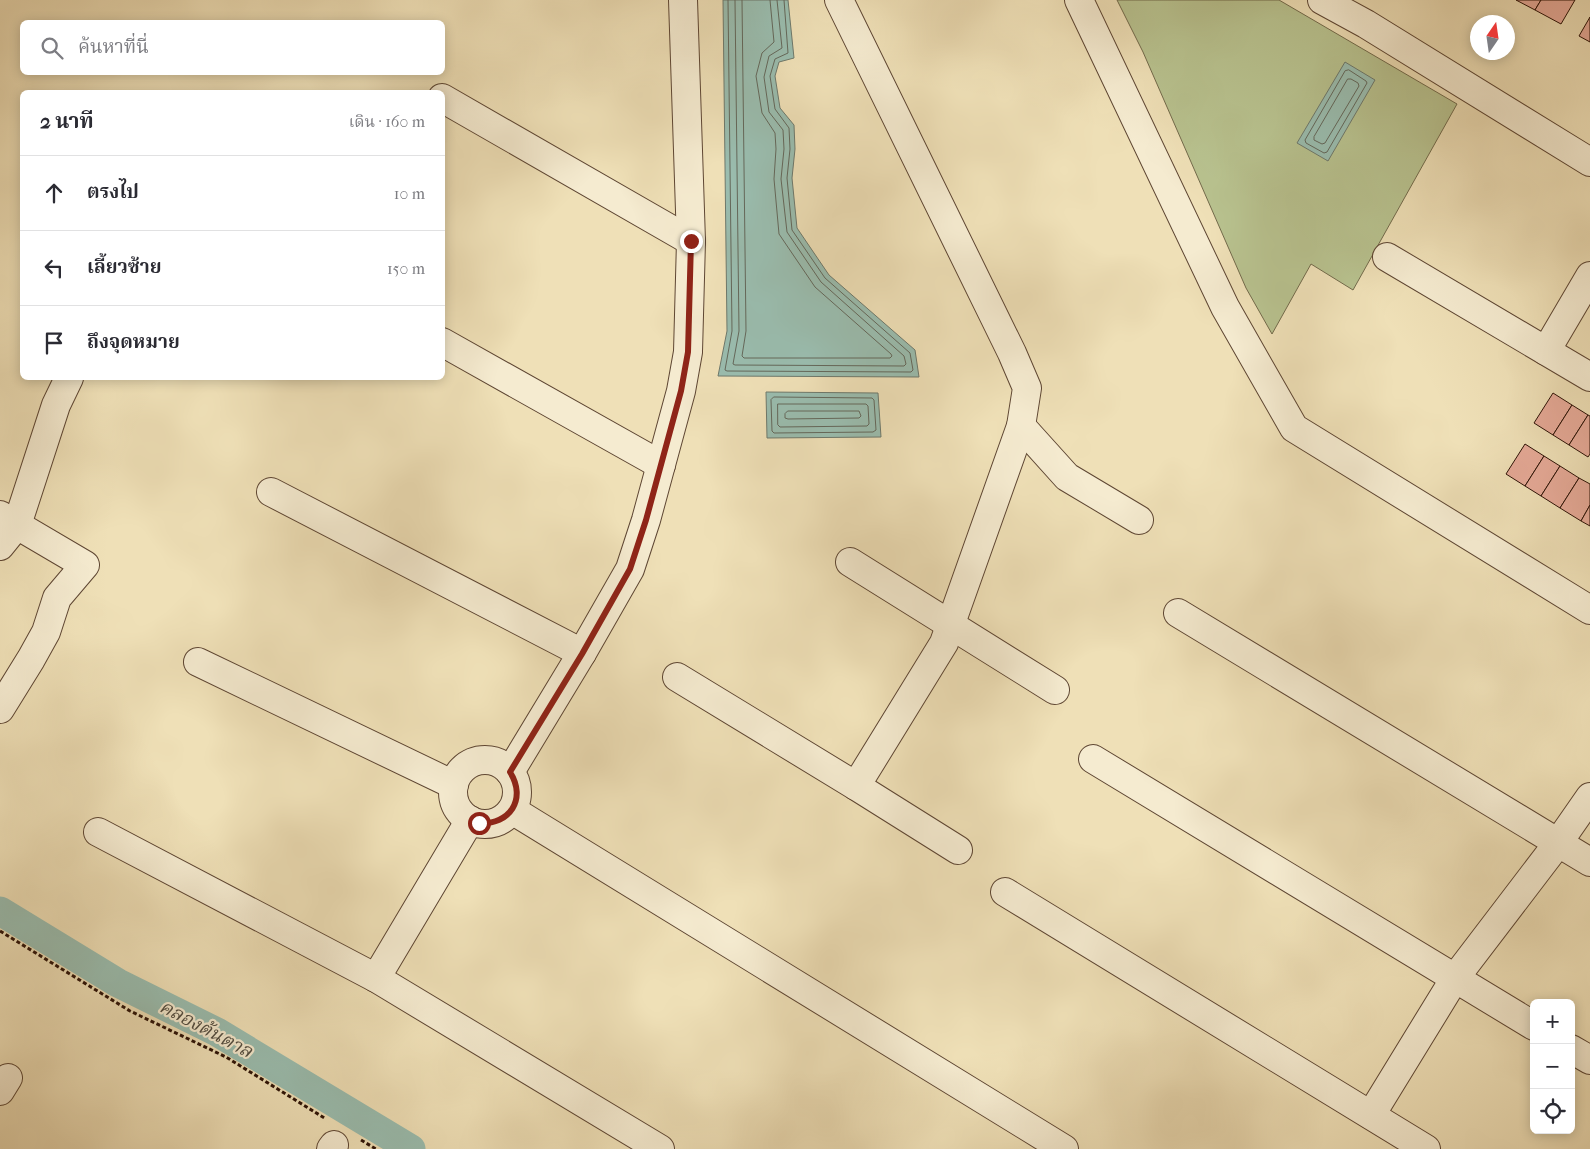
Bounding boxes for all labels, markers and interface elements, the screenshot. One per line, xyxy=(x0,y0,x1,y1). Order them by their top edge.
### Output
north arrow xyxy=(1470,15,1515,60)
search box xyxy=(20,20,445,75)
icon: search xyxy=(38,34,66,62)
text: ค้นหาที่นี่ xyxy=(78,36,149,58)
text: 2 นาที xyxy=(40,109,94,133)
text: เดิน · 160 m xyxy=(349,112,425,131)
icon: ahead xyxy=(40,179,68,207)
text: ตรงไป xyxy=(87,181,139,203)
text: 10 m xyxy=(394,184,425,203)
route end xyxy=(680,230,703,253)
icon: left xyxy=(40,254,68,282)
text: เลี้ยวซ้าย xyxy=(87,256,161,278)
text: 150 m xyxy=(387,259,425,278)
icon: arrive xyxy=(40,329,68,357)
text: ถึงจุดหมาย xyxy=(87,331,180,353)
route start xyxy=(468,812,491,835)
water label: คลองต้นตาล xyxy=(156,995,257,1063)
map controls xyxy=(1530,999,1575,1134)
button: + xyxy=(1530,999,1575,1044)
button: − xyxy=(1530,1044,1575,1089)
button: locate xyxy=(1530,1089,1575,1134)

